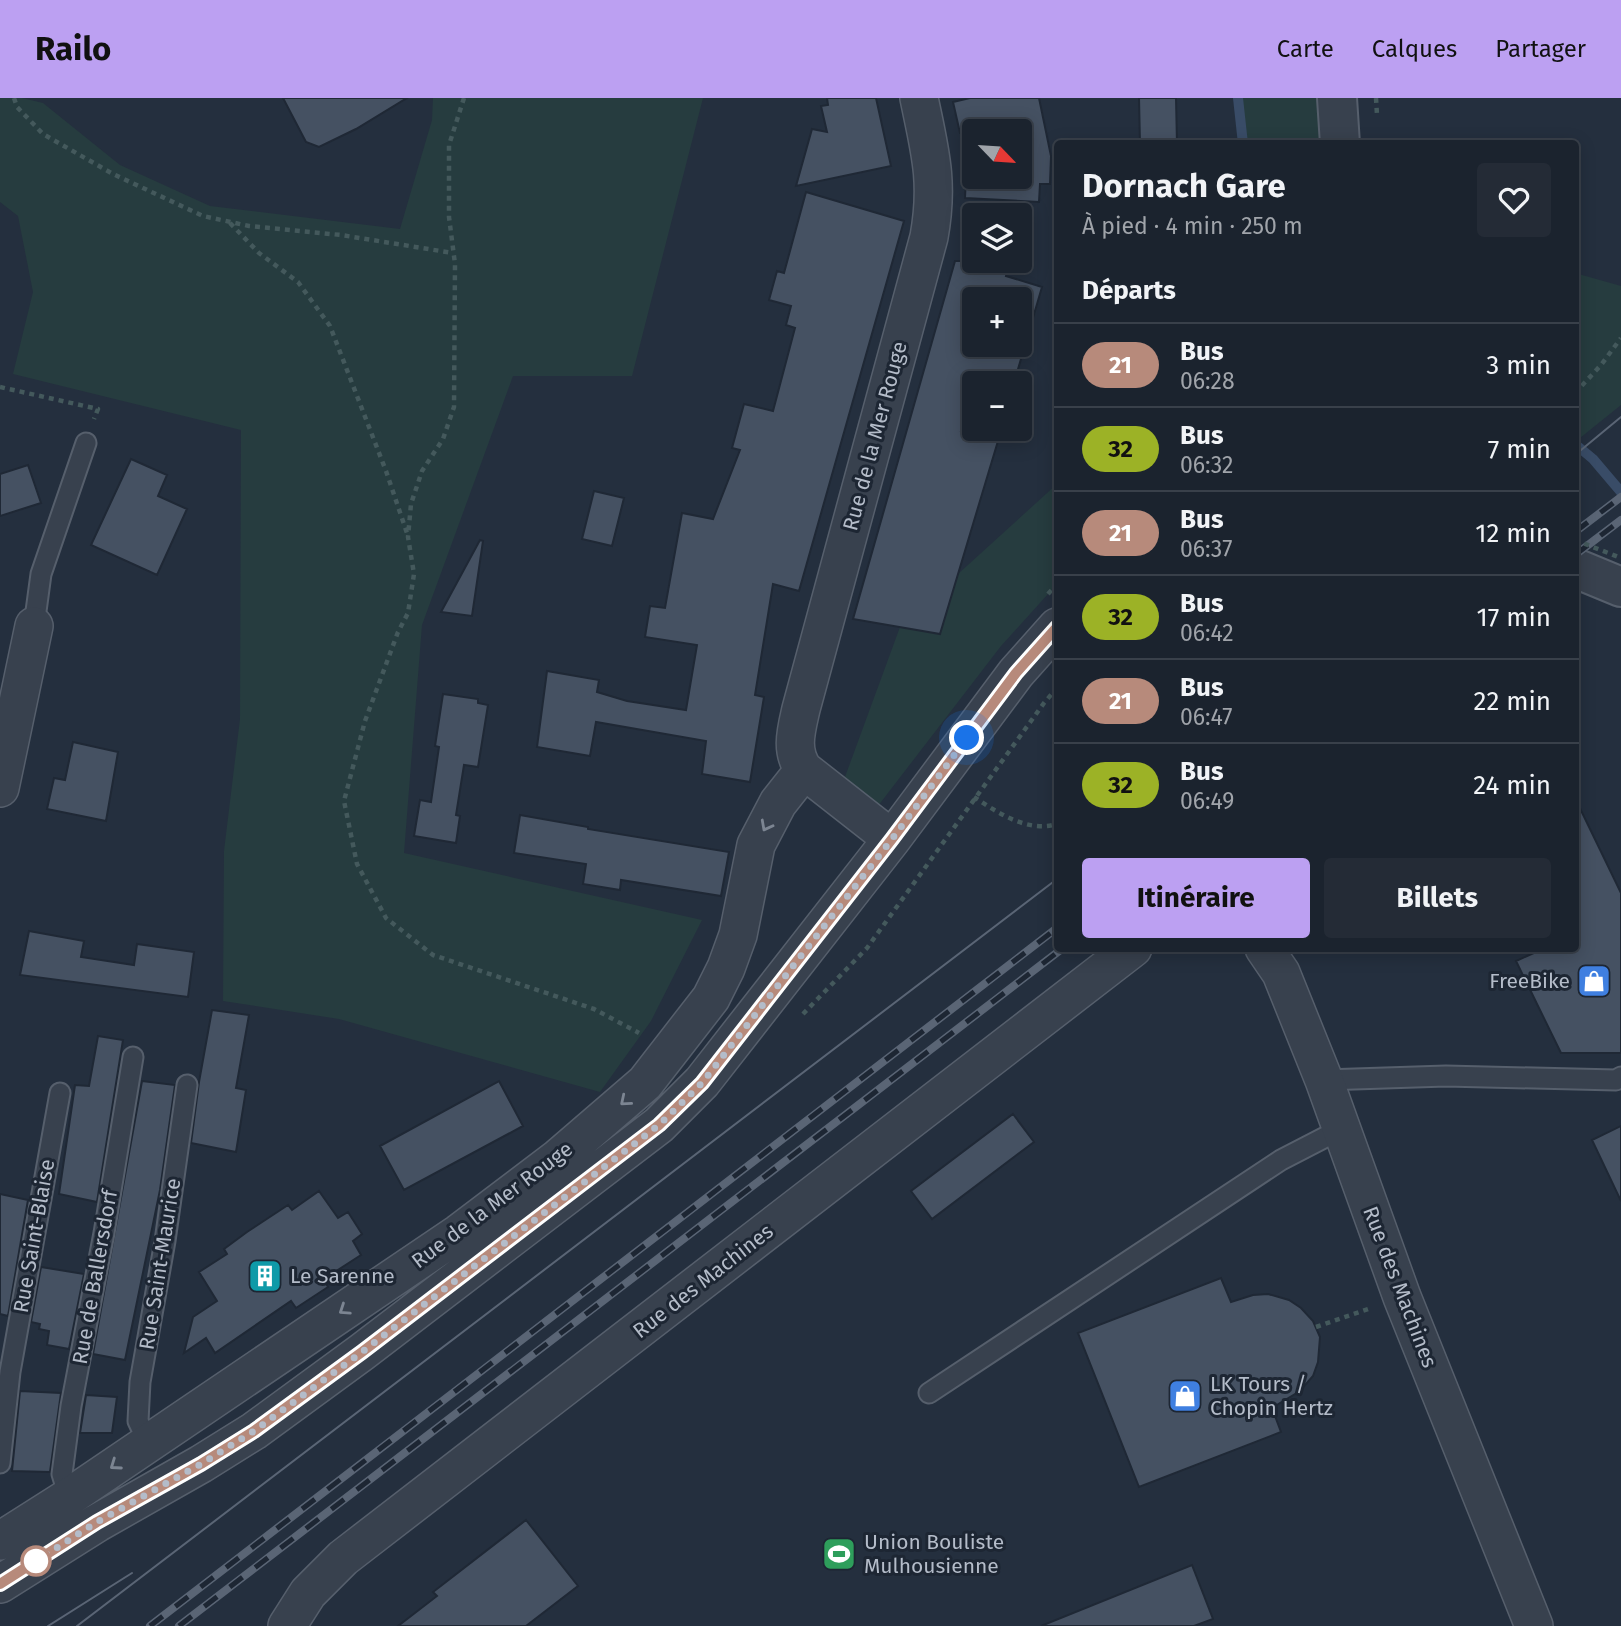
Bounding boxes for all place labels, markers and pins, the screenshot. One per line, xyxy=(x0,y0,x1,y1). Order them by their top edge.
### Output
shop icon: FreeBike xyxy=(1575,962,1613,1000)
place label: FreeBike xyxy=(1489,968,1570,994)
building icon: Le Sarenne xyxy=(246,1257,284,1295)
place label: Le Sarenne xyxy=(290,1263,395,1289)
place label: LK Tours / Chopin Hertz xyxy=(1210,1371,1333,1421)
shop icon: LK Tours / Chopin Hertz xyxy=(1166,1377,1204,1415)
place label: Union Bouliste Mulhousienne xyxy=(864,1529,1004,1579)
sports icon: Union Bouliste Mulhousienne xyxy=(820,1535,858,1573)
unlabelled marker xyxy=(21,1546,51,1576)

